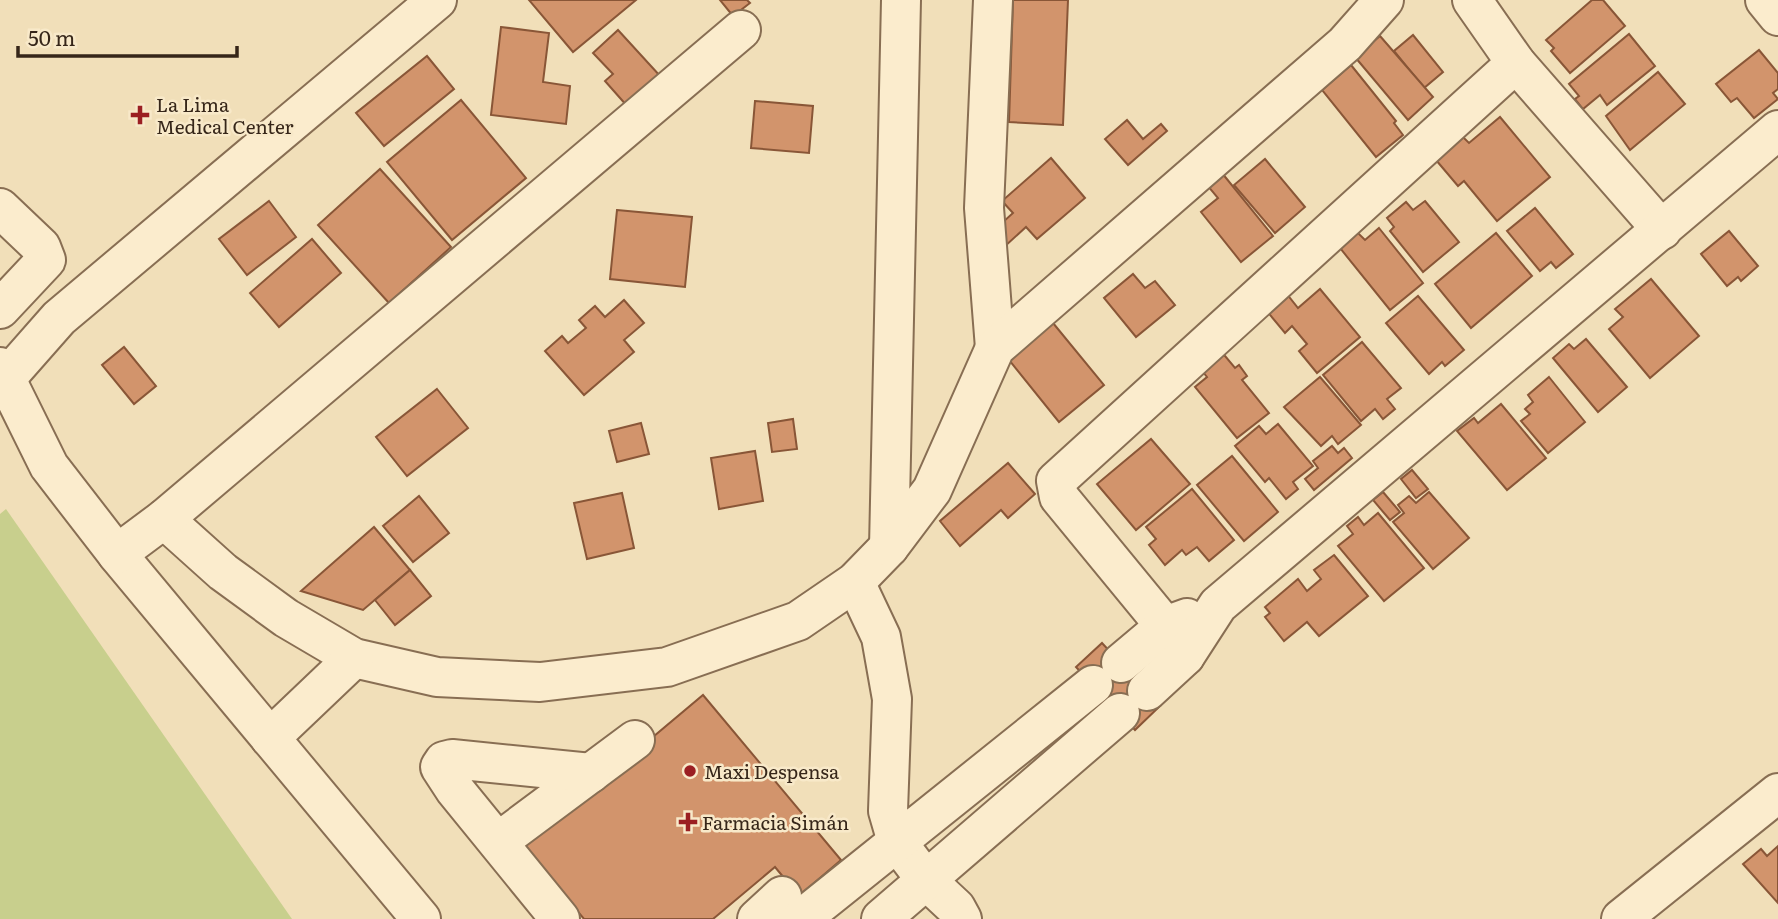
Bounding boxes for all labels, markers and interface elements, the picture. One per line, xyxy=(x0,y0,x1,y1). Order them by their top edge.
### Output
scale bar xyxy=(18,14,236,58)
text: 50 m xyxy=(28,21,75,52)
place label: La Lima Medical Center xyxy=(156,90,294,140)
marker: La Lima Medical Center xyxy=(130,105,150,125)
place label: Maxi Despensa xyxy=(704,757,840,785)
marker: Maxi Despensa xyxy=(682,763,698,779)
place label: Farmacia Simán xyxy=(702,808,849,836)
marker: Farmacia Simán xyxy=(680,814,696,830)

